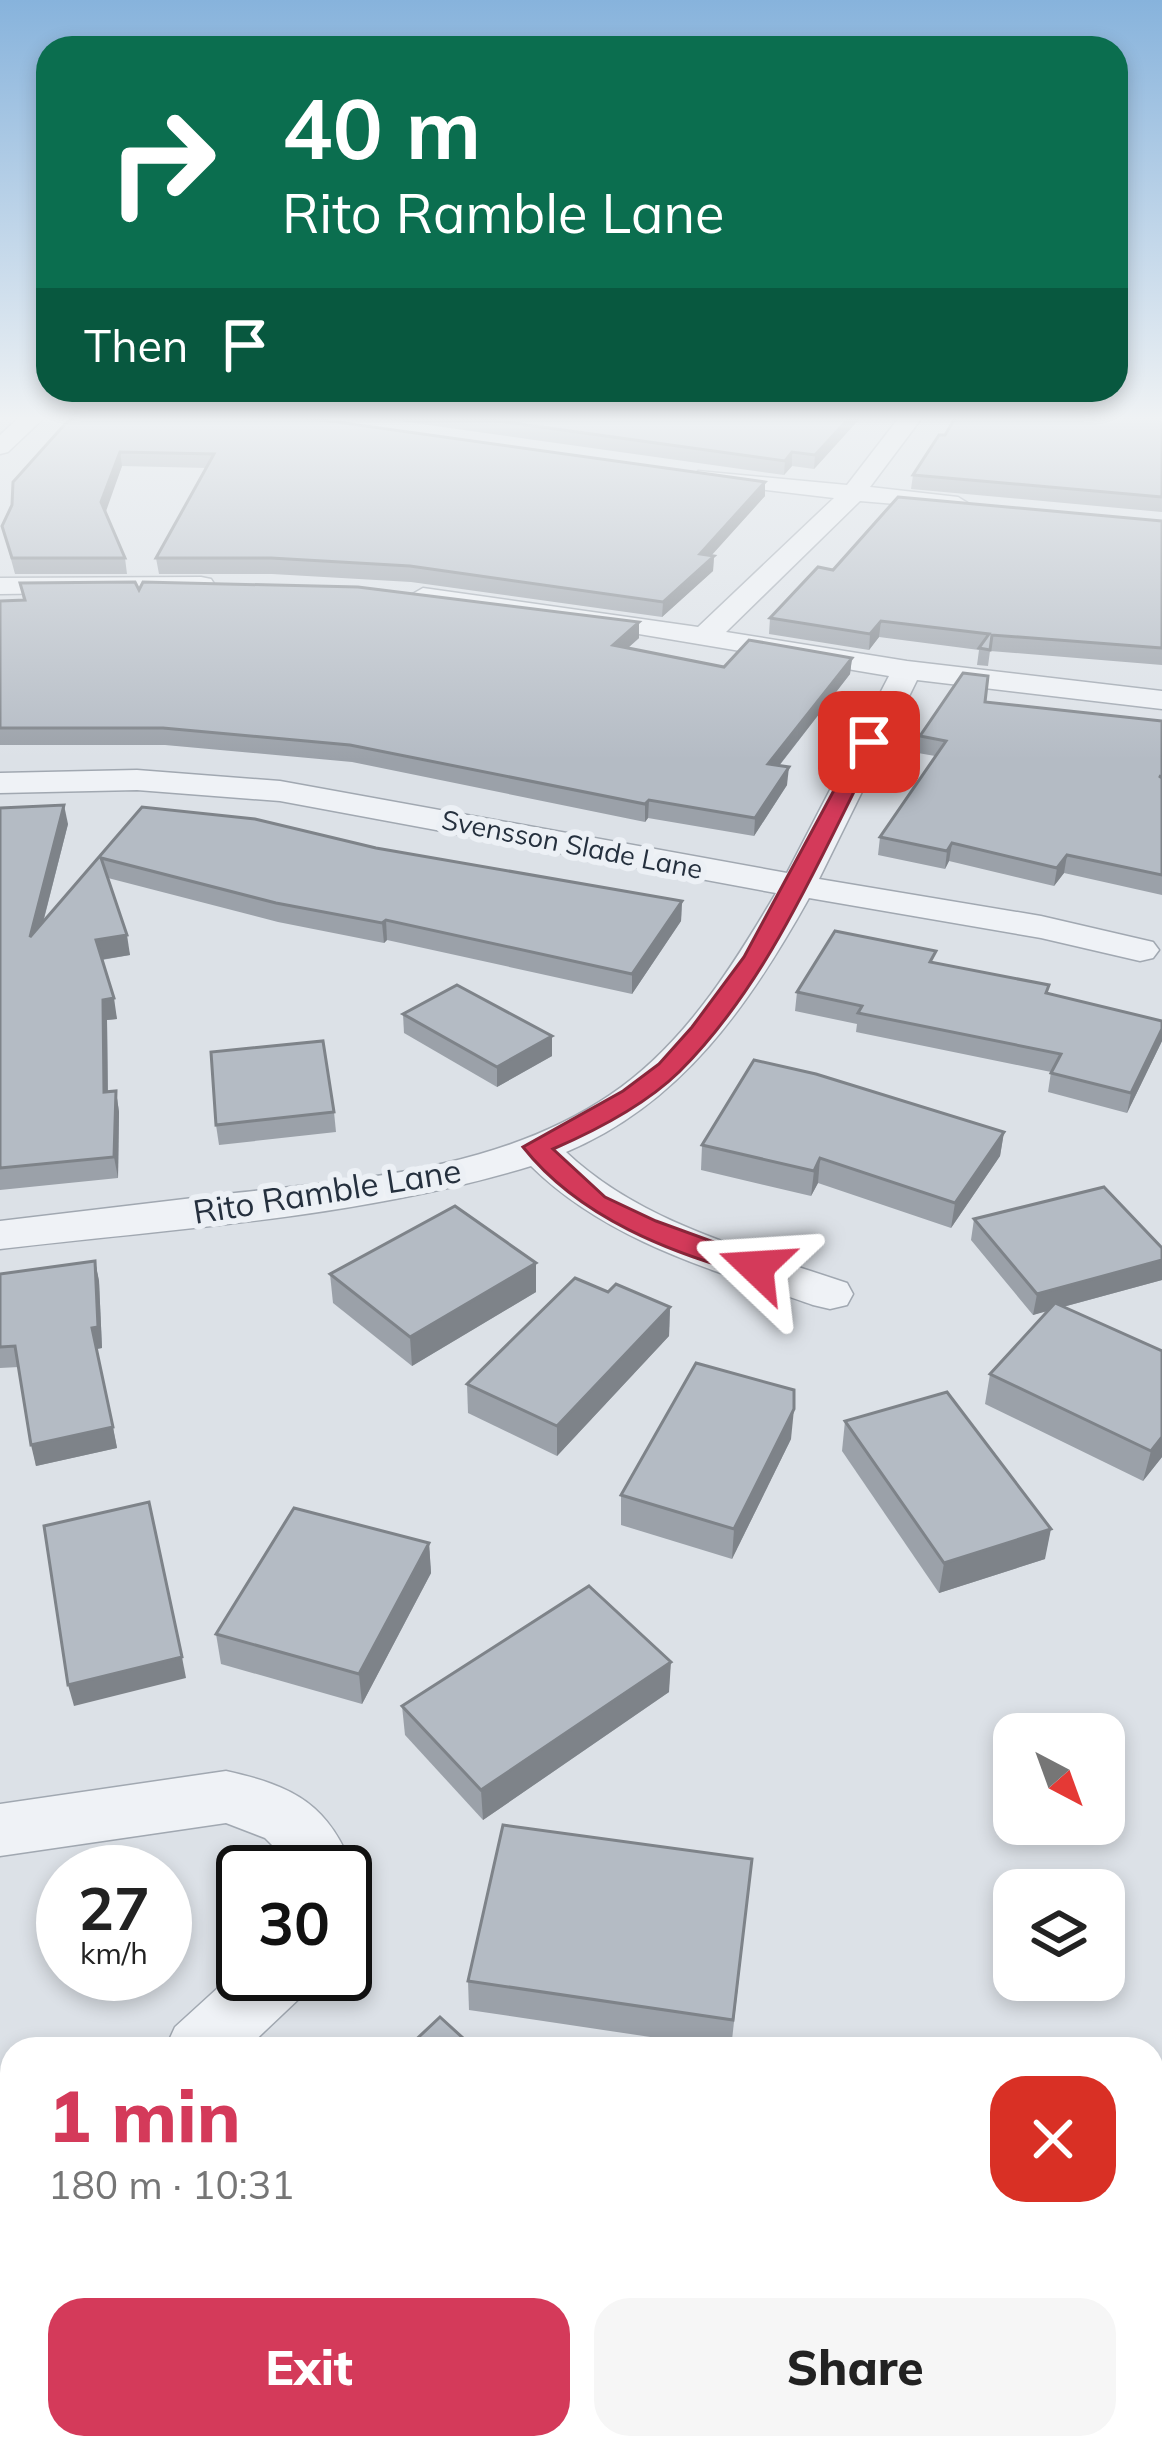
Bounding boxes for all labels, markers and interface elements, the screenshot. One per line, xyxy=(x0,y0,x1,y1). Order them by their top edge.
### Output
text: 40 m xyxy=(282,75,481,180)
icon: right xyxy=(84,84,240,240)
text: Rito Ramble Lane xyxy=(282,179,724,247)
icon: arrive xyxy=(212,312,278,378)
text: Then xyxy=(84,317,188,373)
pin xyxy=(818,691,920,793)
icon: arrive xyxy=(836,709,902,775)
street label: Svensson Slade Lane xyxy=(439,802,706,886)
street label: Rito Ramble Lane xyxy=(190,1149,464,1232)
position arrow xyxy=(693,1204,819,1330)
north arrow xyxy=(993,1713,1125,1845)
map controls xyxy=(993,1713,1125,2001)
speed limit sign: 30 xyxy=(216,1845,372,2001)
button: layers xyxy=(993,1869,1125,2001)
text: 27 xyxy=(78,1870,150,1945)
text: km/h xyxy=(80,1934,148,1972)
text: 1 min xyxy=(48,2070,241,2160)
button: close xyxy=(990,2076,1116,2202)
text: 180 m · 10:31 xyxy=(48,2160,294,2209)
button: Exit xyxy=(48,2298,570,2436)
button: Share xyxy=(594,2298,1116,2436)

